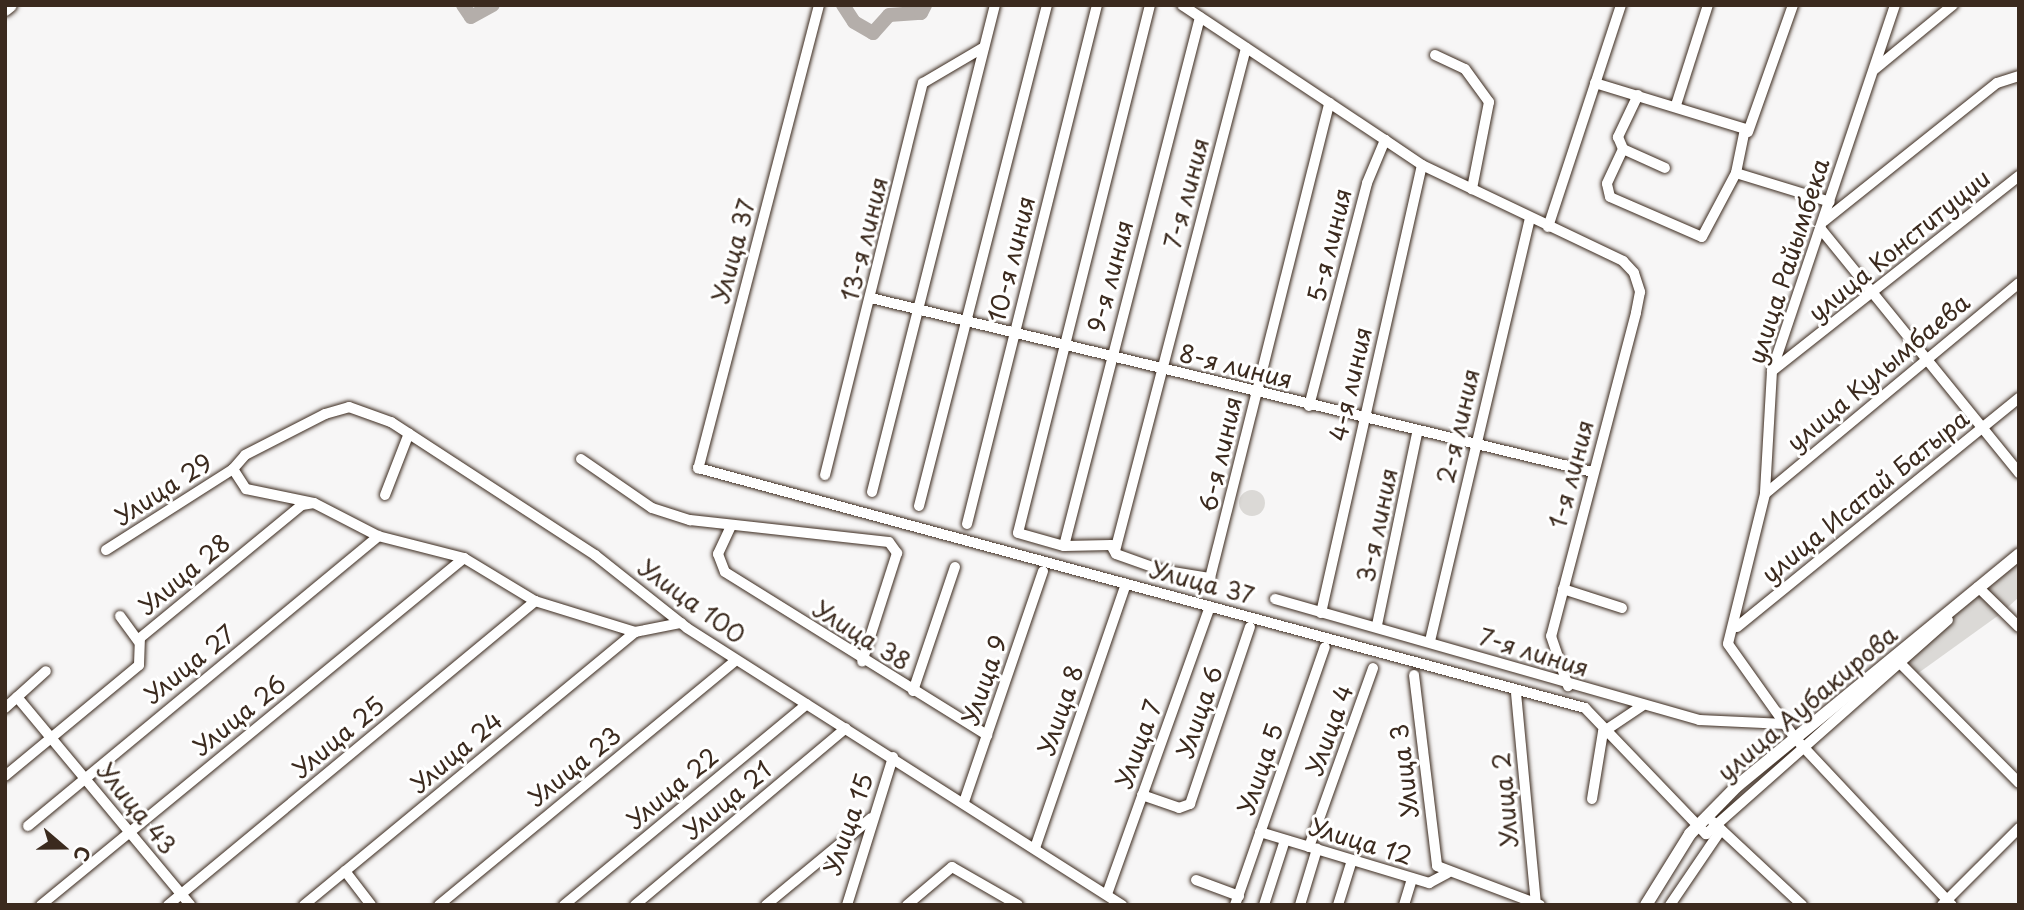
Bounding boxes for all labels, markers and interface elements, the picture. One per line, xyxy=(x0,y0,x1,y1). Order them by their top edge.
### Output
street label: 7-я линия xyxy=(1157,134,1215,252)
street label: улица Райымбека xyxy=(1741,154,1835,368)
street label: улица Конституции xyxy=(1802,163,1996,327)
street label: 13-я линия xyxy=(835,173,893,305)
street label: 5-я линия xyxy=(1301,185,1357,305)
street label: 10-я линия xyxy=(981,193,1041,325)
street label: Улица 37 xyxy=(705,195,761,307)
street label: 9-я линия xyxy=(1081,217,1139,335)
street label: улица Кулымбаева xyxy=(1780,287,1976,457)
street label: 4-я линия xyxy=(1323,324,1377,444)
street label: 8-я линия xyxy=(1176,338,1296,394)
street label: 2-я линия xyxy=(1431,365,1485,487)
street label: 6-я линия xyxy=(1193,393,1247,515)
street label: улица Исатай Батыра xyxy=(1755,403,1975,589)
street label: 1-я линия xyxy=(1543,416,1599,532)
street label: Улица 29 xyxy=(109,447,217,531)
street label: 3-я линия xyxy=(1351,465,1403,585)
street label: Улица 28 xyxy=(132,527,236,621)
street label: Улица 100 xyxy=(633,553,751,649)
street label: Улица 37 xyxy=(1146,554,1258,610)
street label: Улица 38 xyxy=(808,594,916,676)
street label: Улица 27 xyxy=(137,618,241,710)
street label: улица Аубакирова xyxy=(1711,619,1903,787)
street label: 7-я линия xyxy=(1475,622,1593,682)
street label: Улица 9 xyxy=(955,631,1013,729)
street label: Улица 8 xyxy=(1031,661,1089,759)
street label: Улица 6 xyxy=(1170,662,1228,762)
street label: Улица 26 xyxy=(186,668,292,762)
street label: Улица 4 xyxy=(1299,680,1359,780)
street label: Улица 25 xyxy=(286,690,390,784)
street label: Улица 7 xyxy=(1109,695,1167,793)
street label: Улица 24 xyxy=(404,705,508,799)
street label: Улица 23 xyxy=(521,720,627,812)
street label: Улица 5 xyxy=(1231,720,1289,818)
street label: Улица 3 xyxy=(1384,722,1424,820)
street label: Улица 22 xyxy=(620,741,724,835)
street label: Улица 2 xyxy=(1486,751,1524,849)
street label: Улица 21 xyxy=(677,755,777,845)
street label: Улица 43 xyxy=(91,756,183,860)
street label: Улица 15 xyxy=(817,769,879,879)
north arrow xyxy=(28,812,98,882)
street label: Улица 12 xyxy=(1306,812,1416,870)
text: С xyxy=(67,843,98,866)

